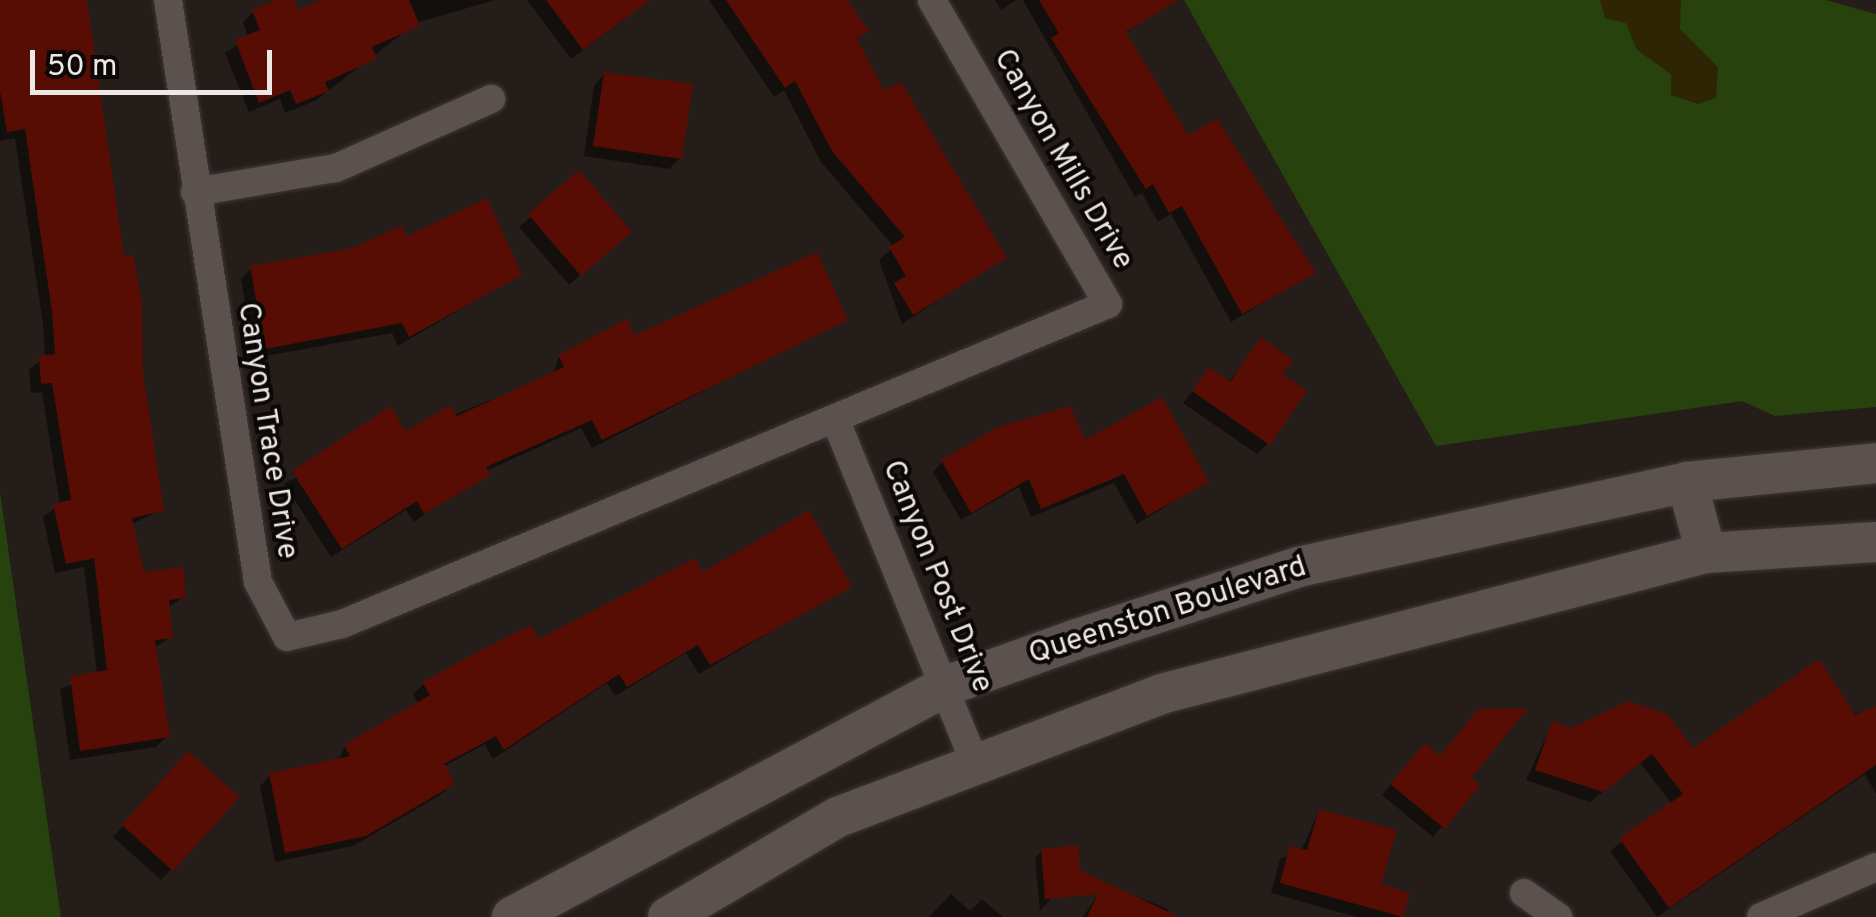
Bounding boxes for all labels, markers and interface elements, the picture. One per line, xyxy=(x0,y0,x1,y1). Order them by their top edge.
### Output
scale bar xyxy=(35,30,278,92)
street label: Canyon Mills Drive xyxy=(984,43,1140,277)
text: 50 m xyxy=(47,49,117,86)
street label: Canyon Trace Drive xyxy=(228,300,304,562)
street label: Canyon Post Drive xyxy=(873,456,999,698)
street label: Queenston Boulevard xyxy=(1025,550,1311,674)

